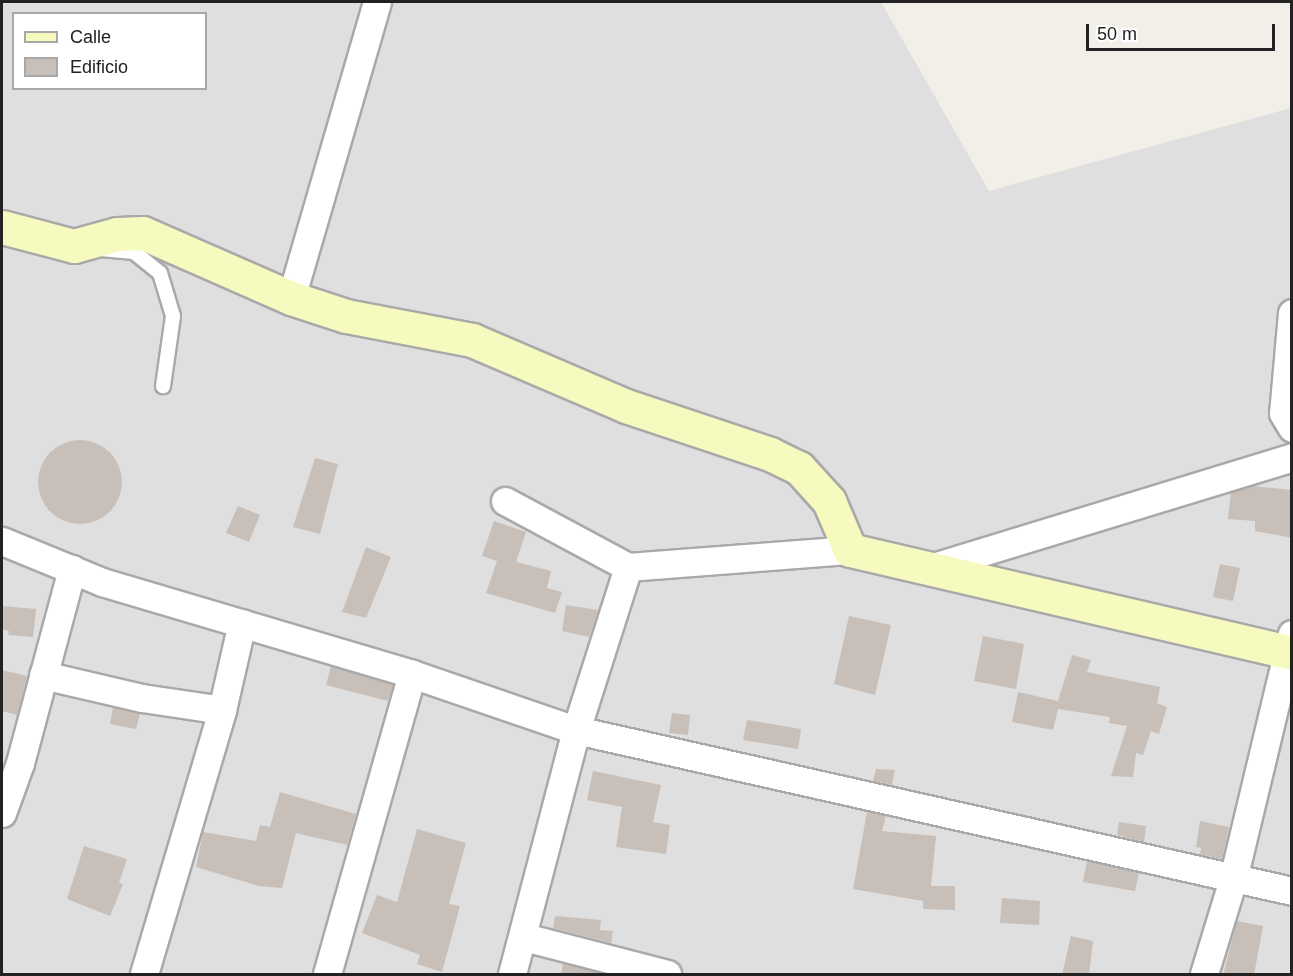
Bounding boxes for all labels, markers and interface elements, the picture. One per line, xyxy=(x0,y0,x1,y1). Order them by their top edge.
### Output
legend xyxy=(12,12,207,90)
scale bar xyxy=(1089,12,1278,50)
text: 50 m xyxy=(1097,24,1137,44)
text: Calle xyxy=(70,27,111,47)
text: Edificio xyxy=(70,57,128,77)

